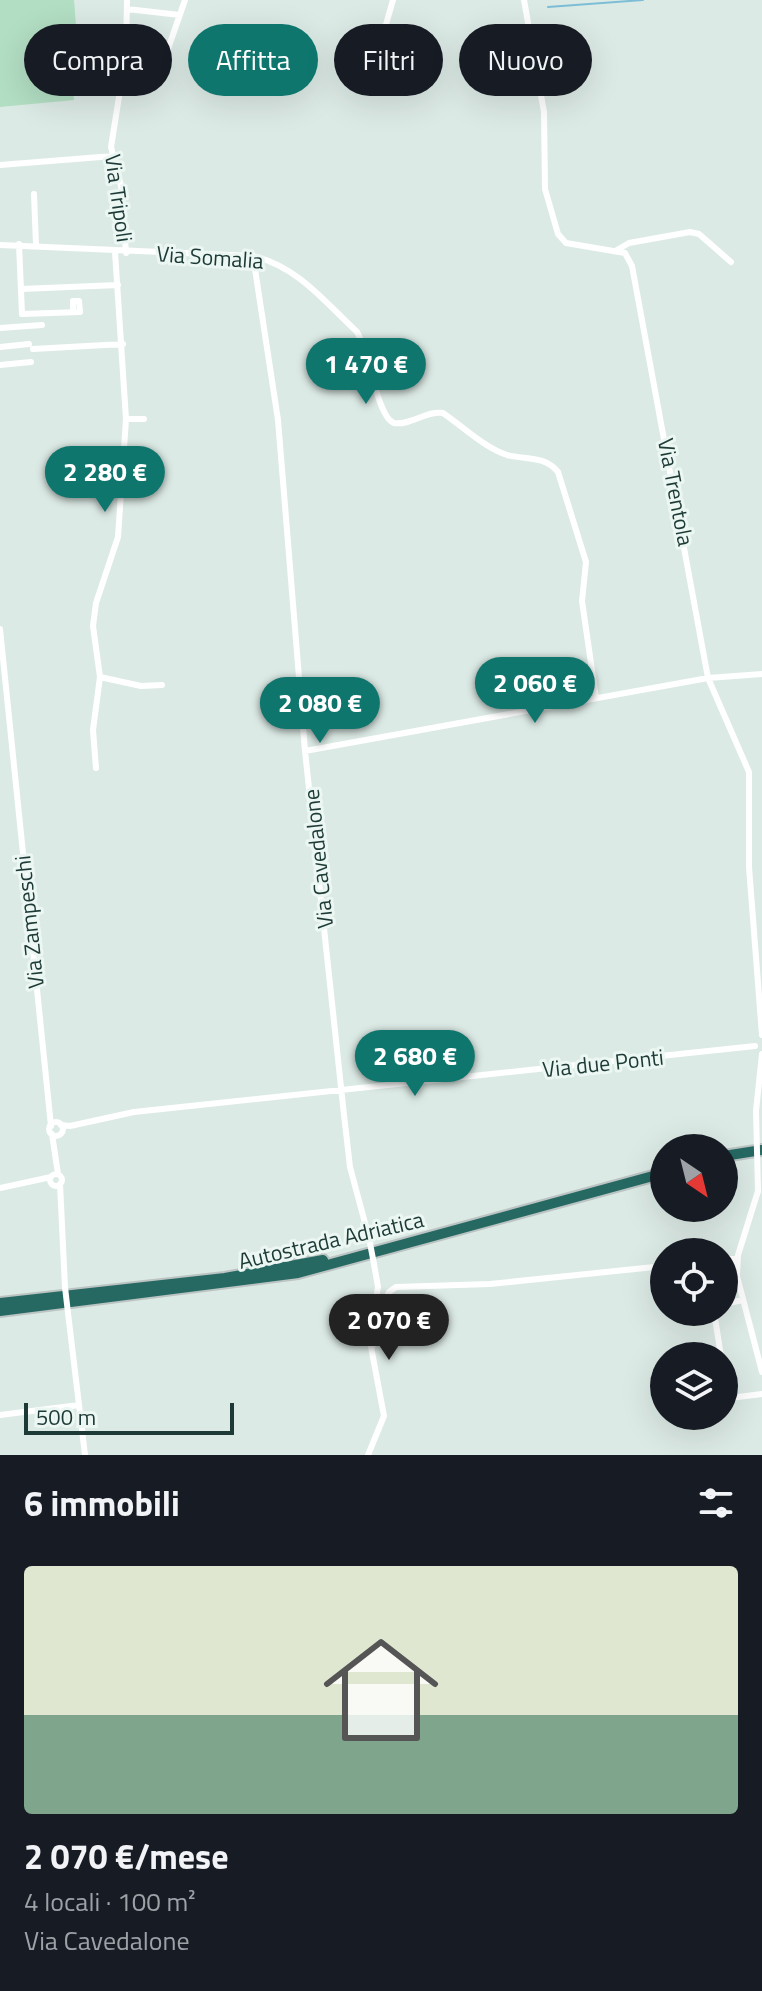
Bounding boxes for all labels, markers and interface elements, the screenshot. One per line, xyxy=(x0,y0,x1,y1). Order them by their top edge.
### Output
chip: Compra xyxy=(24,24,172,96)
chip: Affitta xyxy=(188,24,318,96)
chip: Filtri xyxy=(334,24,443,96)
chip: Nuovo xyxy=(459,24,592,96)
street label: Via Tripoli xyxy=(96,152,142,244)
street label: Via Somalia xyxy=(155,236,265,278)
pin: 1 470 € xyxy=(292,338,440,406)
text: 1 470 € xyxy=(324,344,408,383)
street label: Via Trentola xyxy=(649,435,703,549)
pin: 2 280 € xyxy=(31,446,179,514)
text: 2 280 € xyxy=(63,452,147,491)
pin: 2 060 € xyxy=(461,657,609,725)
text: 2 060 € xyxy=(493,663,577,702)
pin: 2 080 € xyxy=(246,677,394,745)
text: 2 080 € xyxy=(278,683,362,722)
street label: Via Cavedalone xyxy=(294,788,342,930)
street label: Via Zampeschi xyxy=(5,854,53,990)
pin: 2 680 € xyxy=(341,1030,489,1098)
text: 2 680 € xyxy=(373,1036,457,1075)
street label: Via due Ponti xyxy=(541,1040,665,1086)
north arrow xyxy=(650,1134,738,1222)
map controls xyxy=(650,1134,738,1430)
street label: Autostrada Adriatica xyxy=(235,1202,427,1278)
button: locate xyxy=(650,1238,738,1326)
pin: 2 070 € xyxy=(315,1294,463,1362)
text: 2 070 € xyxy=(347,1300,431,1339)
button: layers xyxy=(650,1342,738,1430)
scale bar xyxy=(24,1399,234,1435)
text: 500 m xyxy=(36,1400,96,1434)
text: 6 immobili xyxy=(24,1477,180,1529)
icon: filters xyxy=(694,1481,738,1525)
icon: home xyxy=(309,1618,453,1762)
text: 2 070 €/mese xyxy=(24,1830,229,1882)
text: 4 locali · 100 m² xyxy=(24,1882,196,1921)
text: Via Cavedalone xyxy=(24,1921,190,1960)

